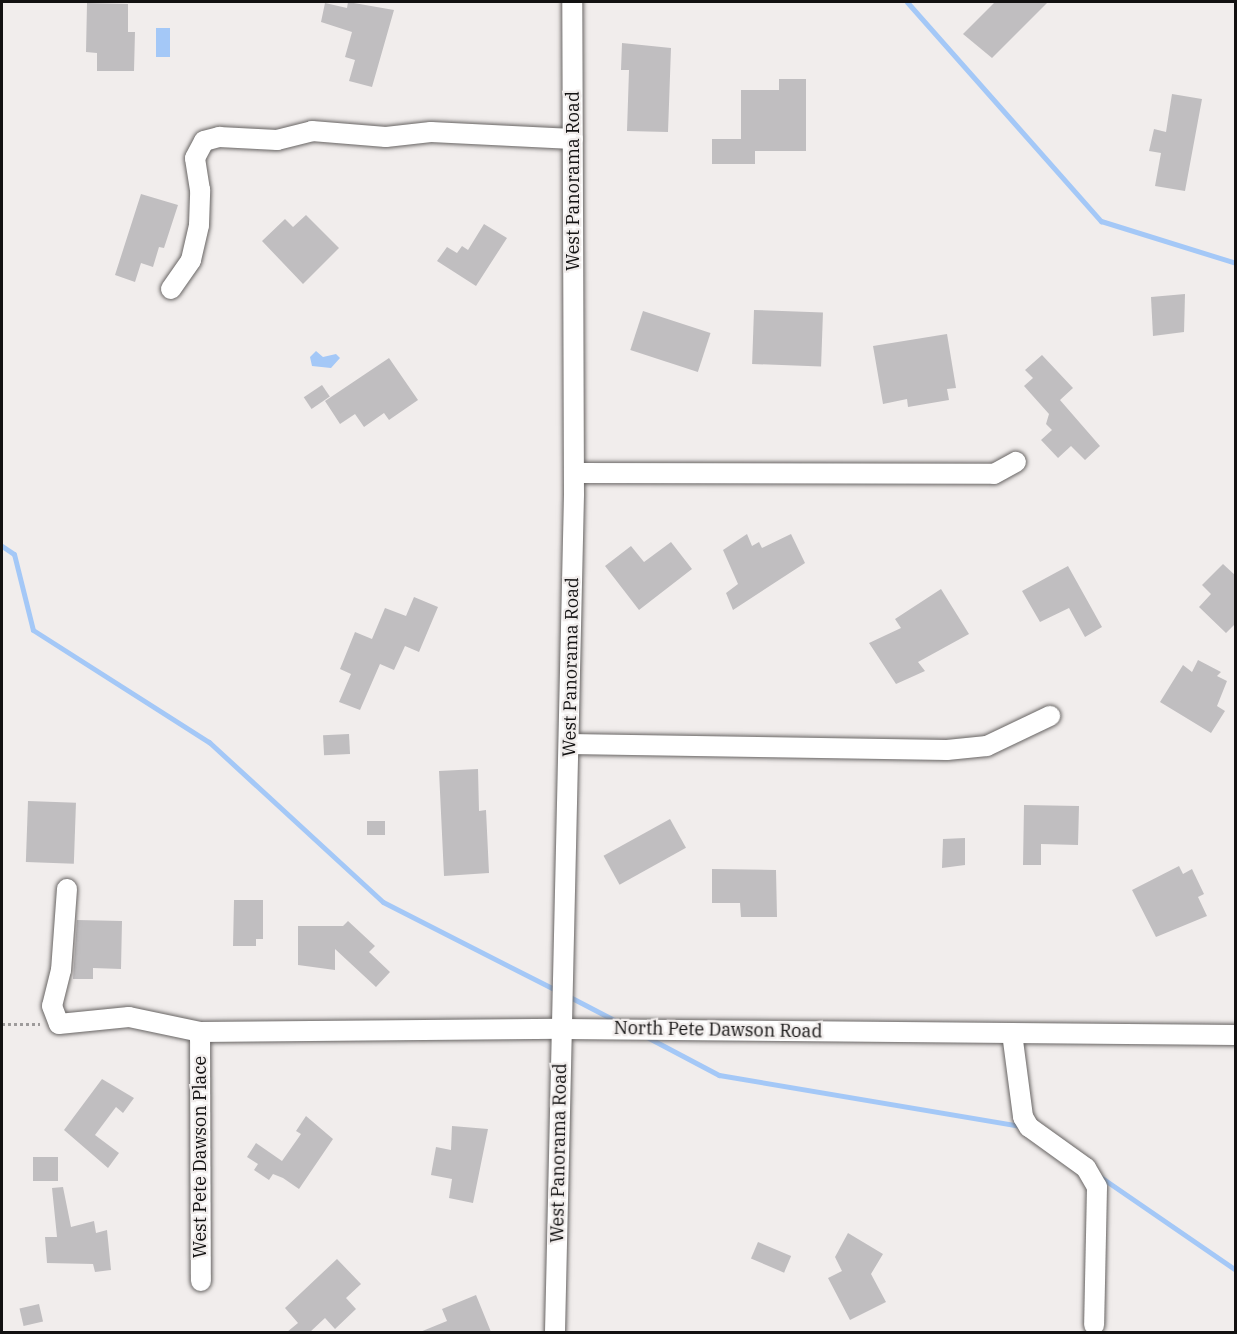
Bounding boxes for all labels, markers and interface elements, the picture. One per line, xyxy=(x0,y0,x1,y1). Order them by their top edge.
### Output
street label: West Panorama Road xyxy=(562,91,584,271)
street label: West Panorama Road xyxy=(559,577,583,757)
street label: North Pete Dawson Road xyxy=(614,1017,822,1043)
street label: West Pete Dawson Place xyxy=(189,1056,211,1258)
street label: West Panorama Road xyxy=(547,1063,571,1243)

